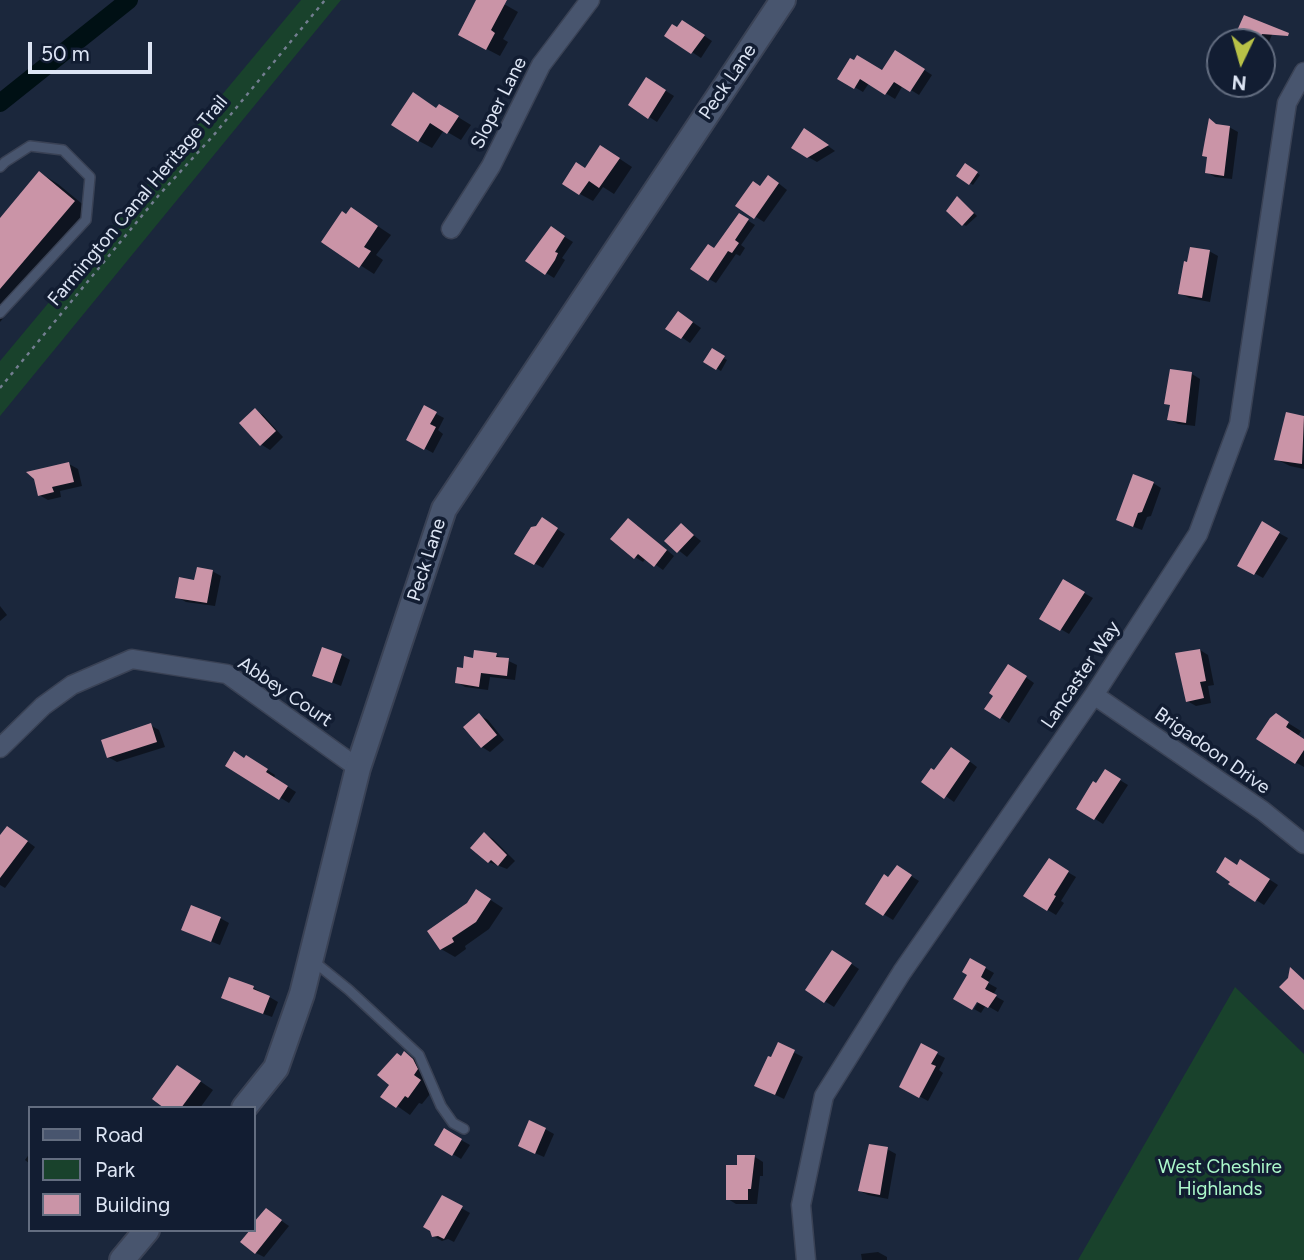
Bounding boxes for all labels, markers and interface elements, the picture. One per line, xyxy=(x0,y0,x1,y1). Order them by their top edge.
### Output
scale bar xyxy=(32,28,156,72)
north arrow xyxy=(1206,28,1276,98)
street label: Peck Lane xyxy=(695,40,761,124)
text: 50 m xyxy=(41,41,90,66)
street label: Sloper Lane xyxy=(466,53,532,153)
text: N xyxy=(1231,70,1248,95)
street label: Farmington Canal Heritage Trail xyxy=(43,91,233,311)
street label: Peck Lane xyxy=(403,516,451,604)
street label: Lancaster Way xyxy=(1037,617,1125,733)
street label: Abbey Court xyxy=(233,652,337,732)
street label: Brigadoon Drive xyxy=(1150,703,1274,799)
legend xyxy=(28,1106,256,1232)
text: Road xyxy=(95,1122,143,1147)
park label: West Cheshire Highlands xyxy=(1158,1156,1282,1200)
text: Park xyxy=(95,1157,135,1182)
text: Building xyxy=(95,1192,170,1217)

